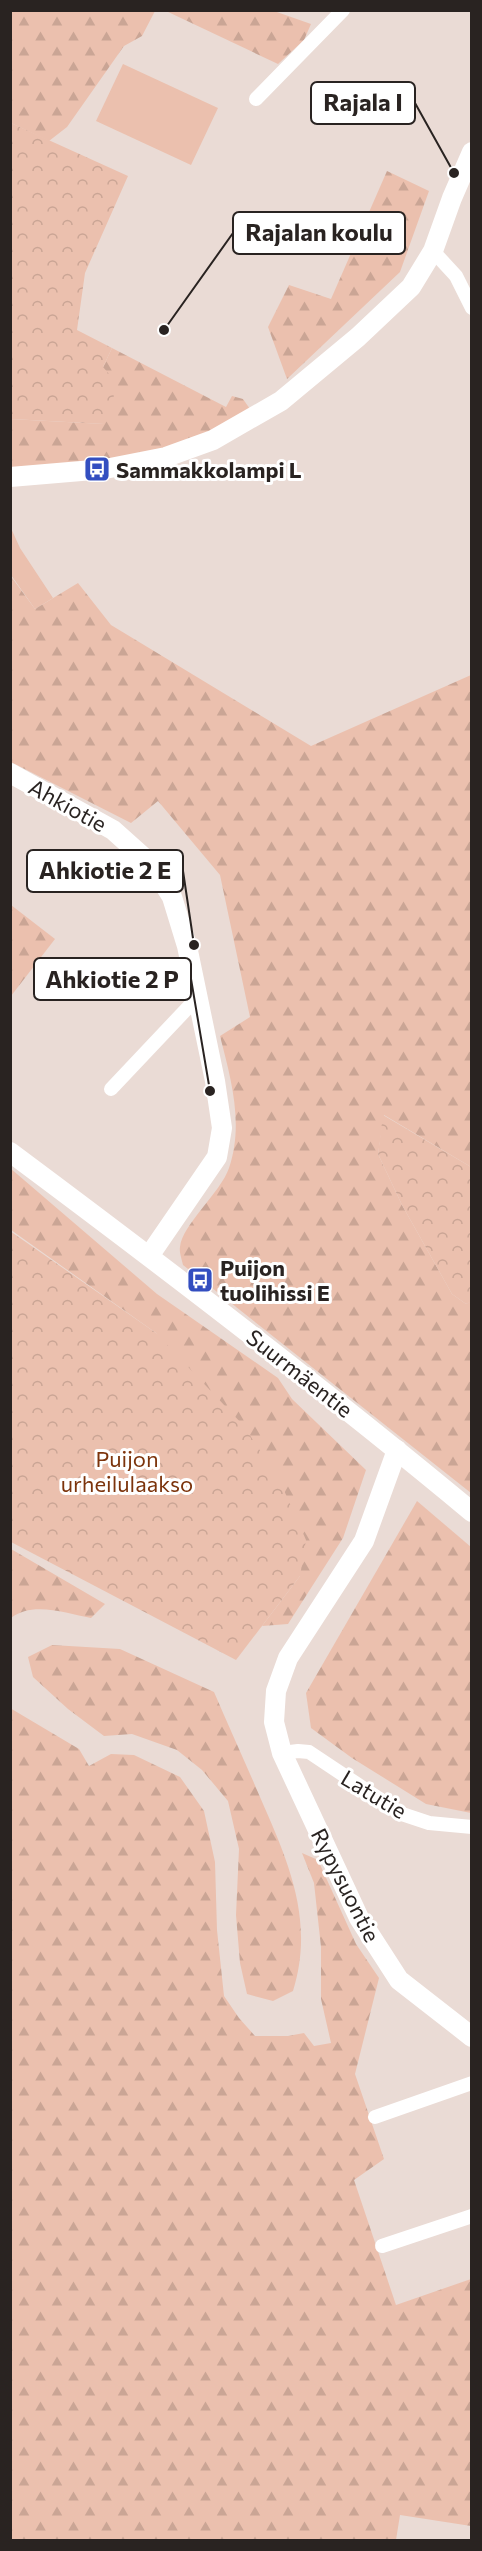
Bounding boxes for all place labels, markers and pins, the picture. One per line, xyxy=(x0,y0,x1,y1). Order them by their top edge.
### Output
callout: Rajala I xyxy=(311,82,415,124)
callout: Rajalan koulu xyxy=(233,212,405,254)
bus stop icon: Sammakkolampi L xyxy=(82,454,112,484)
place label: Sammakkolampi L xyxy=(116,456,302,483)
callout: Ahkiotie 2 E xyxy=(27,850,183,892)
callout: Ahkiotie 2 P xyxy=(34,958,191,1000)
place label: Puijon tuolihissi E xyxy=(220,1254,330,1306)
bus stop icon: Puijon tuolihissi E xyxy=(185,1265,215,1295)

